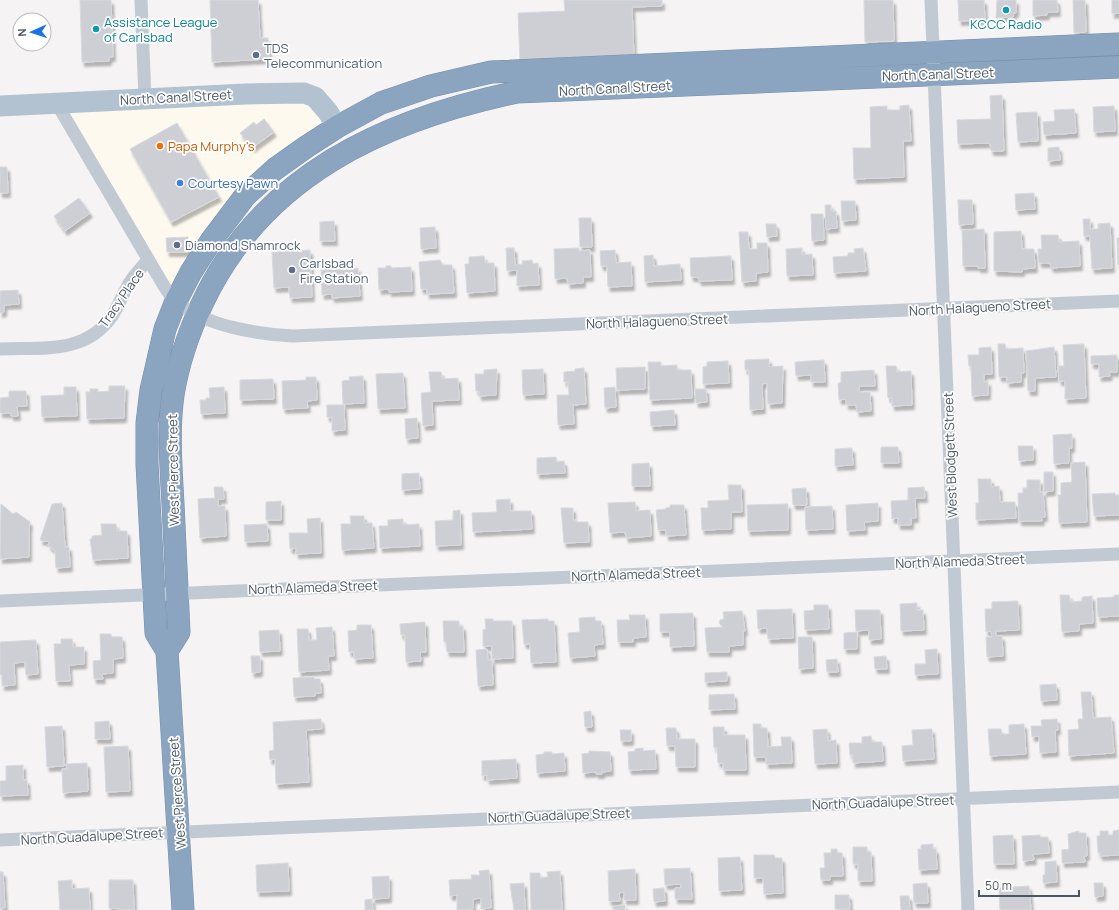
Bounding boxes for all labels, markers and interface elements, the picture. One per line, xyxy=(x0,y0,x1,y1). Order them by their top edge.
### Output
marker: KCCC Radio xyxy=(1001,5,1011,15)
north arrow xyxy=(12,12,52,52)
place label: Assistance League of Carlsbad xyxy=(104,13,218,46)
place label: KCCC Radio xyxy=(970,15,1042,33)
marker: Assistance League of Carlsbad xyxy=(91,24,101,34)
text: N xyxy=(14,28,29,37)
place label: TDS Telecommunication xyxy=(264,39,382,72)
marker: TDS Telecommunication xyxy=(251,50,261,60)
street label: North Canal Street xyxy=(882,63,994,85)
street label: North Canal Street xyxy=(559,76,671,100)
street label: North Canal Street xyxy=(120,85,232,109)
place label: Papa Murphy's xyxy=(168,137,255,155)
marker: Papa Murphy's xyxy=(155,141,165,151)
place label: Courtesy Pawn xyxy=(188,174,278,192)
marker: Courtesy Pawn xyxy=(175,178,185,188)
place label: Diamond Shamrock xyxy=(185,236,301,254)
marker: Diamond Shamrock xyxy=(172,240,182,250)
place label: Carlsbad Fire Station xyxy=(300,254,368,287)
street label: Tracy Place xyxy=(94,265,148,331)
marker: Carlsbad Fire Station xyxy=(287,265,297,275)
street label: North Halagueno Street xyxy=(909,294,1051,320)
street label: North Halagueno Street xyxy=(586,310,728,332)
street label: West Blodgett Street xyxy=(939,392,961,518)
street label: West Pierce Street xyxy=(163,414,183,526)
street label: North Alameda Street xyxy=(895,550,1025,572)
street label: North Alameda Street xyxy=(571,563,701,585)
street label: North Alameda Street xyxy=(248,576,378,598)
street label: West Pierce Street xyxy=(164,736,190,850)
street label: North Guadalupe Street xyxy=(811,791,955,813)
street label: North Guadalupe Street xyxy=(487,804,631,826)
street label: North Guadalupe Street xyxy=(20,823,164,849)
scale bar xyxy=(979,872,1079,898)
text: 50 m xyxy=(985,877,1012,894)

